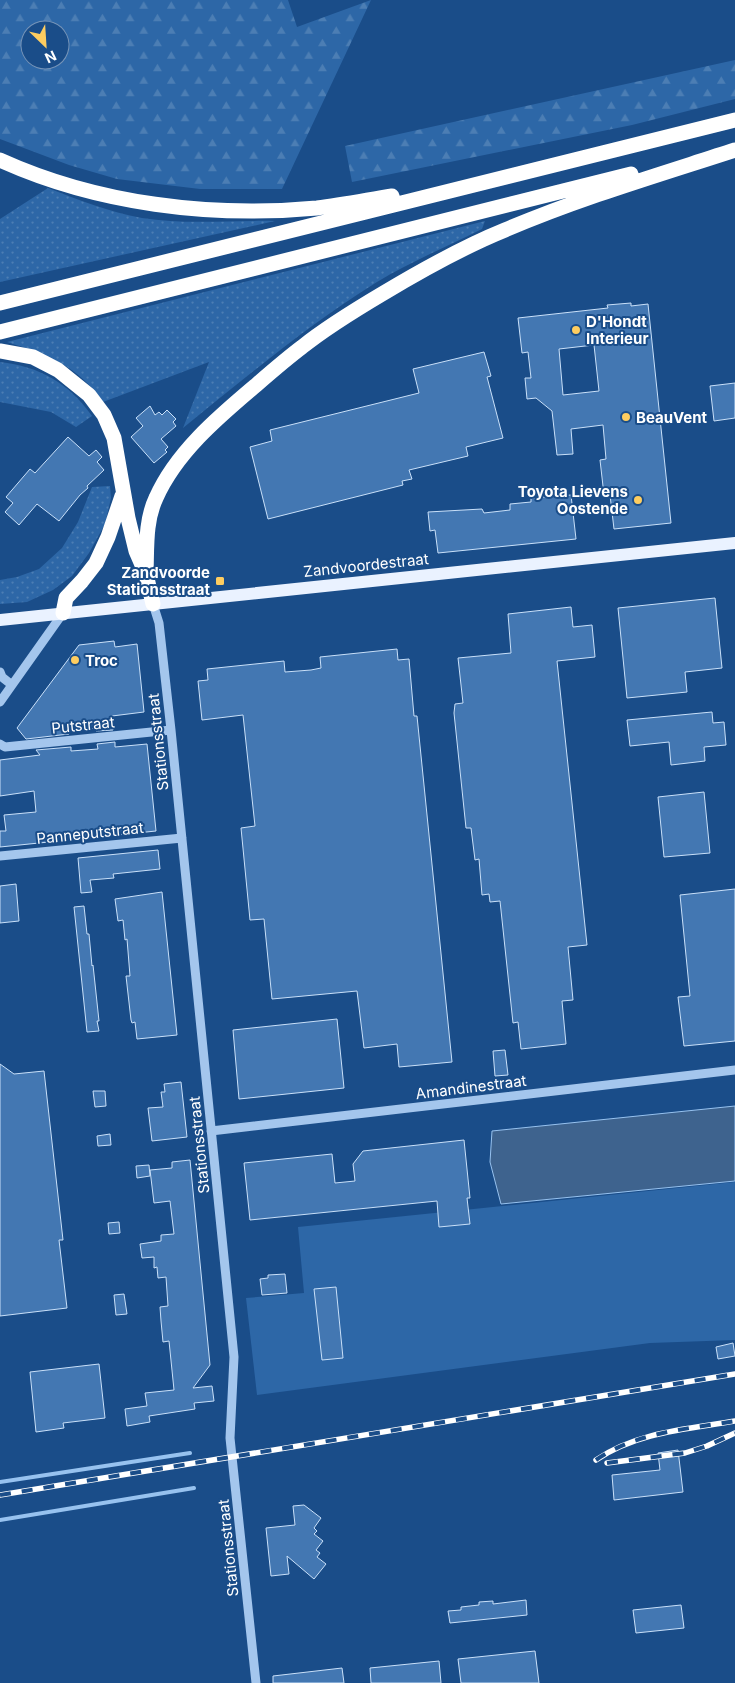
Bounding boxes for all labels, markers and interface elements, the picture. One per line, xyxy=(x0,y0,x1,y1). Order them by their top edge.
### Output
north arrow xyxy=(20,20,70,70)
text: N xyxy=(42,47,59,67)
place label: D'Hondt Interieur xyxy=(586,312,649,348)
marker: D'Hondt Interieur xyxy=(570,324,582,336)
place label: BeauVent xyxy=(636,408,708,427)
marker: BeauVent xyxy=(620,411,632,423)
place label: Toyota Lievens Oostende xyxy=(518,482,628,518)
marker: Toyota Lievens Oostende xyxy=(632,494,644,506)
street label: Zandvoordestraat xyxy=(303,549,430,581)
place label: Zandvoorde Stationsstraat xyxy=(107,563,210,599)
marker: Zandvoorde Stationsstraat xyxy=(214,575,226,587)
place label: Troc xyxy=(85,651,118,670)
marker: Troc xyxy=(69,654,81,666)
street label: Stationsstraat xyxy=(143,692,173,792)
street label: Putstraat xyxy=(50,712,116,738)
street label: Panneputstraat xyxy=(36,818,145,848)
street label: Amandinestraat xyxy=(415,1071,528,1103)
street label: Stationsstraat xyxy=(184,1095,214,1195)
street label: Stationsstraat xyxy=(213,1498,243,1598)

